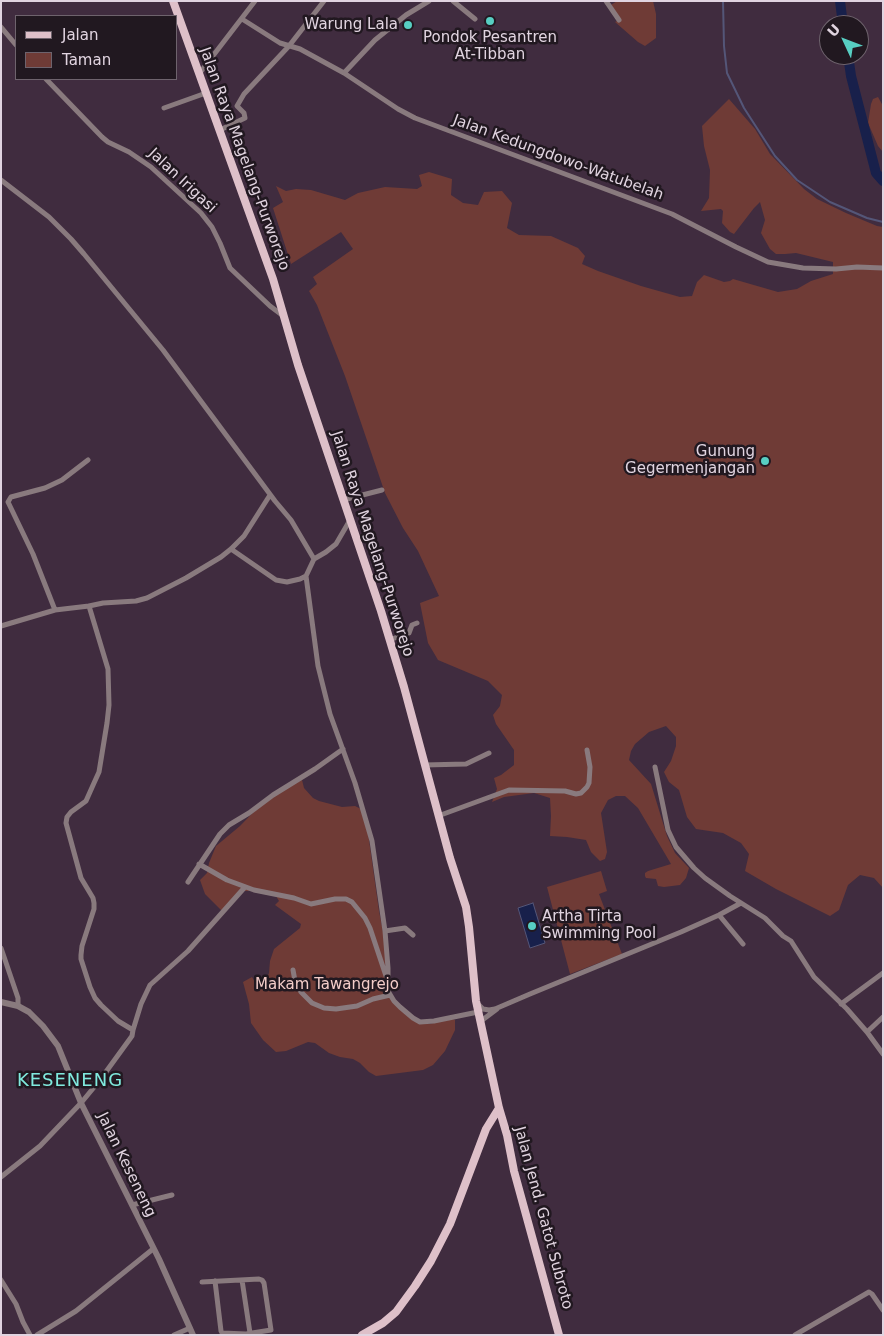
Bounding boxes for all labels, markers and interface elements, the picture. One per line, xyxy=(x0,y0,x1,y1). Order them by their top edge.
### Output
legend xyxy=(15,15,178,80)
marker: Pondok Pesantren At-Tibban xyxy=(484,15,496,27)
north arrow xyxy=(819,15,869,65)
place label: Warung Lala xyxy=(305,16,398,34)
marker: Warung Lala xyxy=(402,19,414,31)
text: U xyxy=(824,21,843,40)
text: Jalan xyxy=(62,26,98,44)
place label: Pondok Pesantren At-Tibban xyxy=(423,29,557,64)
street label: Jalan Raya Magelang-Purworejo xyxy=(195,45,293,273)
text: Taman xyxy=(62,51,111,69)
street label: Jalan Kedungdowo-Watubelah xyxy=(450,111,666,205)
street label: Jalan Irigasi xyxy=(144,145,220,217)
street label: Jalan Raya Magelang-Purworejo xyxy=(327,429,417,659)
place label: Gunung Gegermenjangan xyxy=(625,443,755,478)
marker: Gunung Gegermenjangan xyxy=(759,455,771,467)
place label: Artha Tirta Swimming Pool xyxy=(542,908,656,943)
marker: Artha Tirta Swimming Pool xyxy=(526,920,538,932)
park label: Makam Tawangrejo xyxy=(255,976,399,994)
district label: KESENENG xyxy=(16,1070,124,1092)
street label: Jalan Keseneng xyxy=(93,1110,159,1220)
street label: Jalan Jend. Gatot Subroto xyxy=(510,1125,576,1311)

